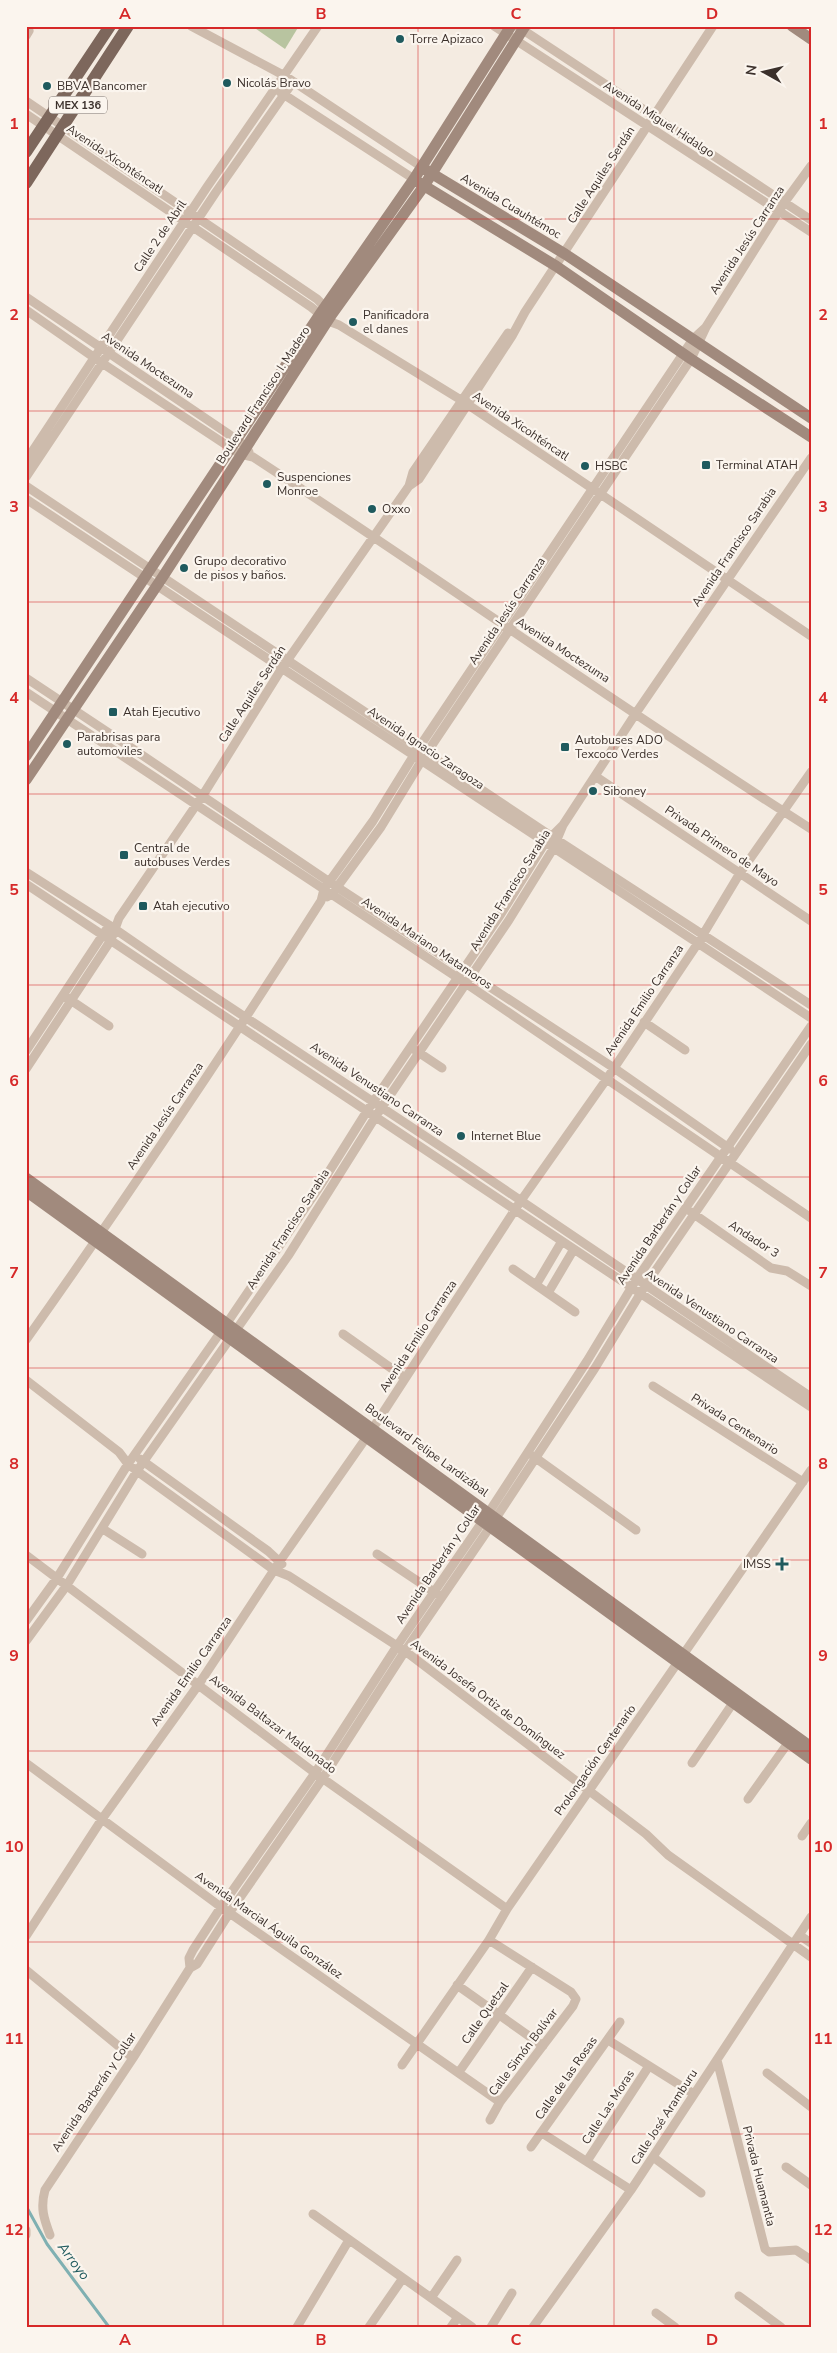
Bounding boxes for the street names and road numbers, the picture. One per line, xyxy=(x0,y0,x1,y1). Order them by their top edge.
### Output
street label: Avenida Miguel Hidalgo xyxy=(600,77,718,161)
road number: MEX 136 xyxy=(49,96,107,114)
street label: Avenida Xicohténcatl xyxy=(64,121,167,198)
street label: Calle Aquiles Serdán xyxy=(564,123,638,227)
street label: Avenida Cuauhtémoc xyxy=(458,170,565,243)
street label: Avenida Jesús Carranza xyxy=(706,183,788,297)
street label: Calle 2 de Abril xyxy=(130,196,190,275)
street label: Boulevard Francisco I. Madero xyxy=(212,323,314,467)
street label: Avenida Moctezuma xyxy=(98,328,198,402)
street label: Avenida Xicohténcatl xyxy=(470,388,573,465)
street label: Avenida Francisco Sarabia xyxy=(688,484,780,610)
street label: Avenida Jesús Carranza xyxy=(465,554,549,668)
street label: Avenida Moctezuma xyxy=(513,614,613,686)
street label: Calle Aquiles Serdán xyxy=(215,642,289,746)
street label: Avenida Ignacio Zaragoza xyxy=(364,703,488,793)
street label: Privada Primero de Mayo xyxy=(662,802,782,890)
street label: Avenida Francisco Sarabia xyxy=(466,826,554,954)
street label: Avenida Mariano Matamoros xyxy=(359,893,496,993)
street label: Avenida Emilio Carranza xyxy=(601,941,687,1059)
street label: Avenida Venustiano Carranza xyxy=(307,1038,447,1140)
street label: Avenida Jesús Carranza xyxy=(123,1059,207,1173)
street label: Avenida Barberán y Collar xyxy=(613,1162,705,1288)
street label: Avenida Francisco Sarabia xyxy=(243,1166,333,1292)
street label: Andador 3 xyxy=(726,1217,782,1261)
street label: Avenida Venustiano Carranza xyxy=(642,1265,782,1367)
street label: Avenida Emilio Carranza xyxy=(376,1277,460,1395)
street label: Privada Centenario xyxy=(688,1390,782,1459)
street label: Boulevard Felipe Lardizábal xyxy=(362,1400,492,1501)
street label: Avenida Barberán y Collar xyxy=(392,1501,484,1627)
street label: Avenida Emilio Carranza xyxy=(147,1613,235,1729)
street label: Avenida Josefa Ortiz de Domínguez xyxy=(407,1635,569,1763)
street label: Avenida Baltazar Maldonado xyxy=(206,1671,340,1777)
street label: Prolongación Centenario xyxy=(551,1701,640,1819)
street label: Avenida Marcial Águila González xyxy=(192,1868,346,1983)
street label: Calle Quetzal xyxy=(458,1978,513,2047)
street label: Calle Simón Bolívar xyxy=(485,2004,562,2099)
street label: Avenida Barberán y Collar xyxy=(48,2029,140,2155)
street label: Calle de las Rosas xyxy=(531,2033,601,2123)
street label: Calle Las Moras xyxy=(578,2066,638,2147)
street label: Calle José Aramburu xyxy=(627,2066,701,2168)
street label: Privada Huamantla xyxy=(739,2124,779,2228)

